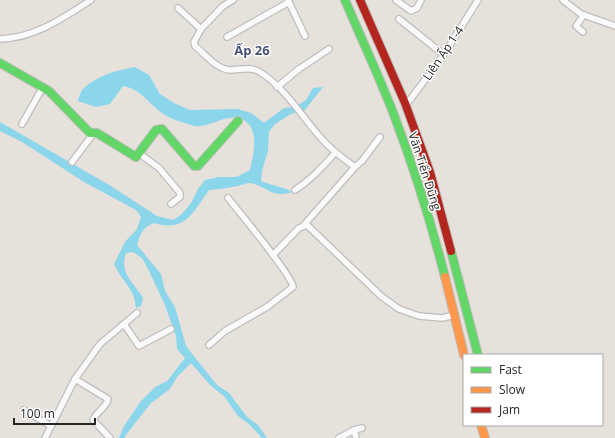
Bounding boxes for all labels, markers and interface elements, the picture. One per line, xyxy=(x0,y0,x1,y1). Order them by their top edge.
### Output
street label: Liên Ấp 1-4 xyxy=(419,22,467,84)
district label: Ấp 26 xyxy=(234,41,270,59)
street label: Văn Tiến Dũng xyxy=(404,130,446,213)
legend xyxy=(463,354,603,426)
text: Fast xyxy=(499,361,522,378)
text: Slow xyxy=(499,381,526,398)
scale bar xyxy=(14,400,95,426)
text: Jam xyxy=(498,401,520,418)
text: 100 m xyxy=(20,405,55,422)

